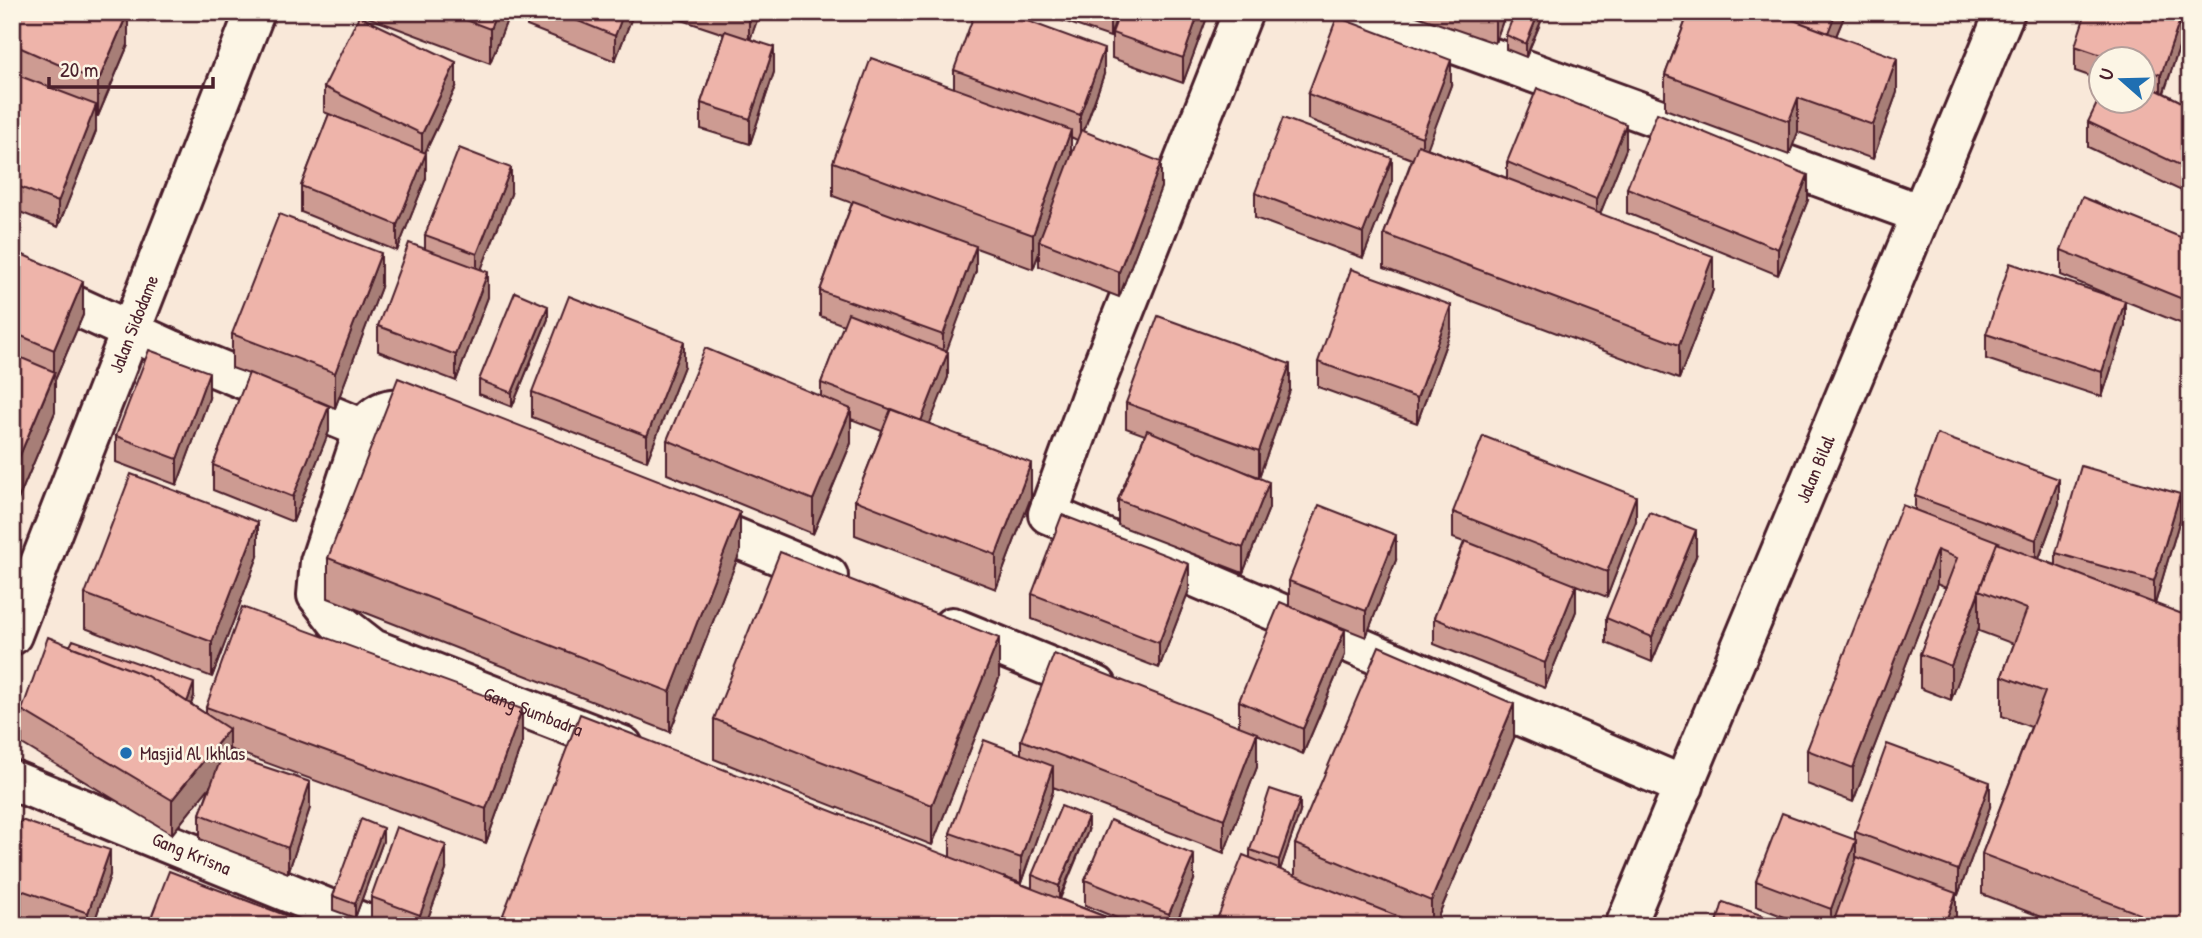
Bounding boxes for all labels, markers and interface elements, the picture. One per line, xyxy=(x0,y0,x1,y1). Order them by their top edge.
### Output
scale bar xyxy=(49,46,214,90)
north arrow xyxy=(2086,46,2156,116)
text: 20 m xyxy=(60,55,98,84)
text: U xyxy=(2092,64,2120,84)
street label: Jalan Sidodame xyxy=(102,271,164,377)
street label: Jalan Bilal xyxy=(1789,430,1841,507)
street label: Gang Sumbadra xyxy=(480,680,587,742)
place label: Masjid Al Ikhlas xyxy=(140,740,245,766)
marker: Masjid Al Ikhlas xyxy=(118,745,134,761)
street label: Gang Krisna xyxy=(148,825,236,881)

